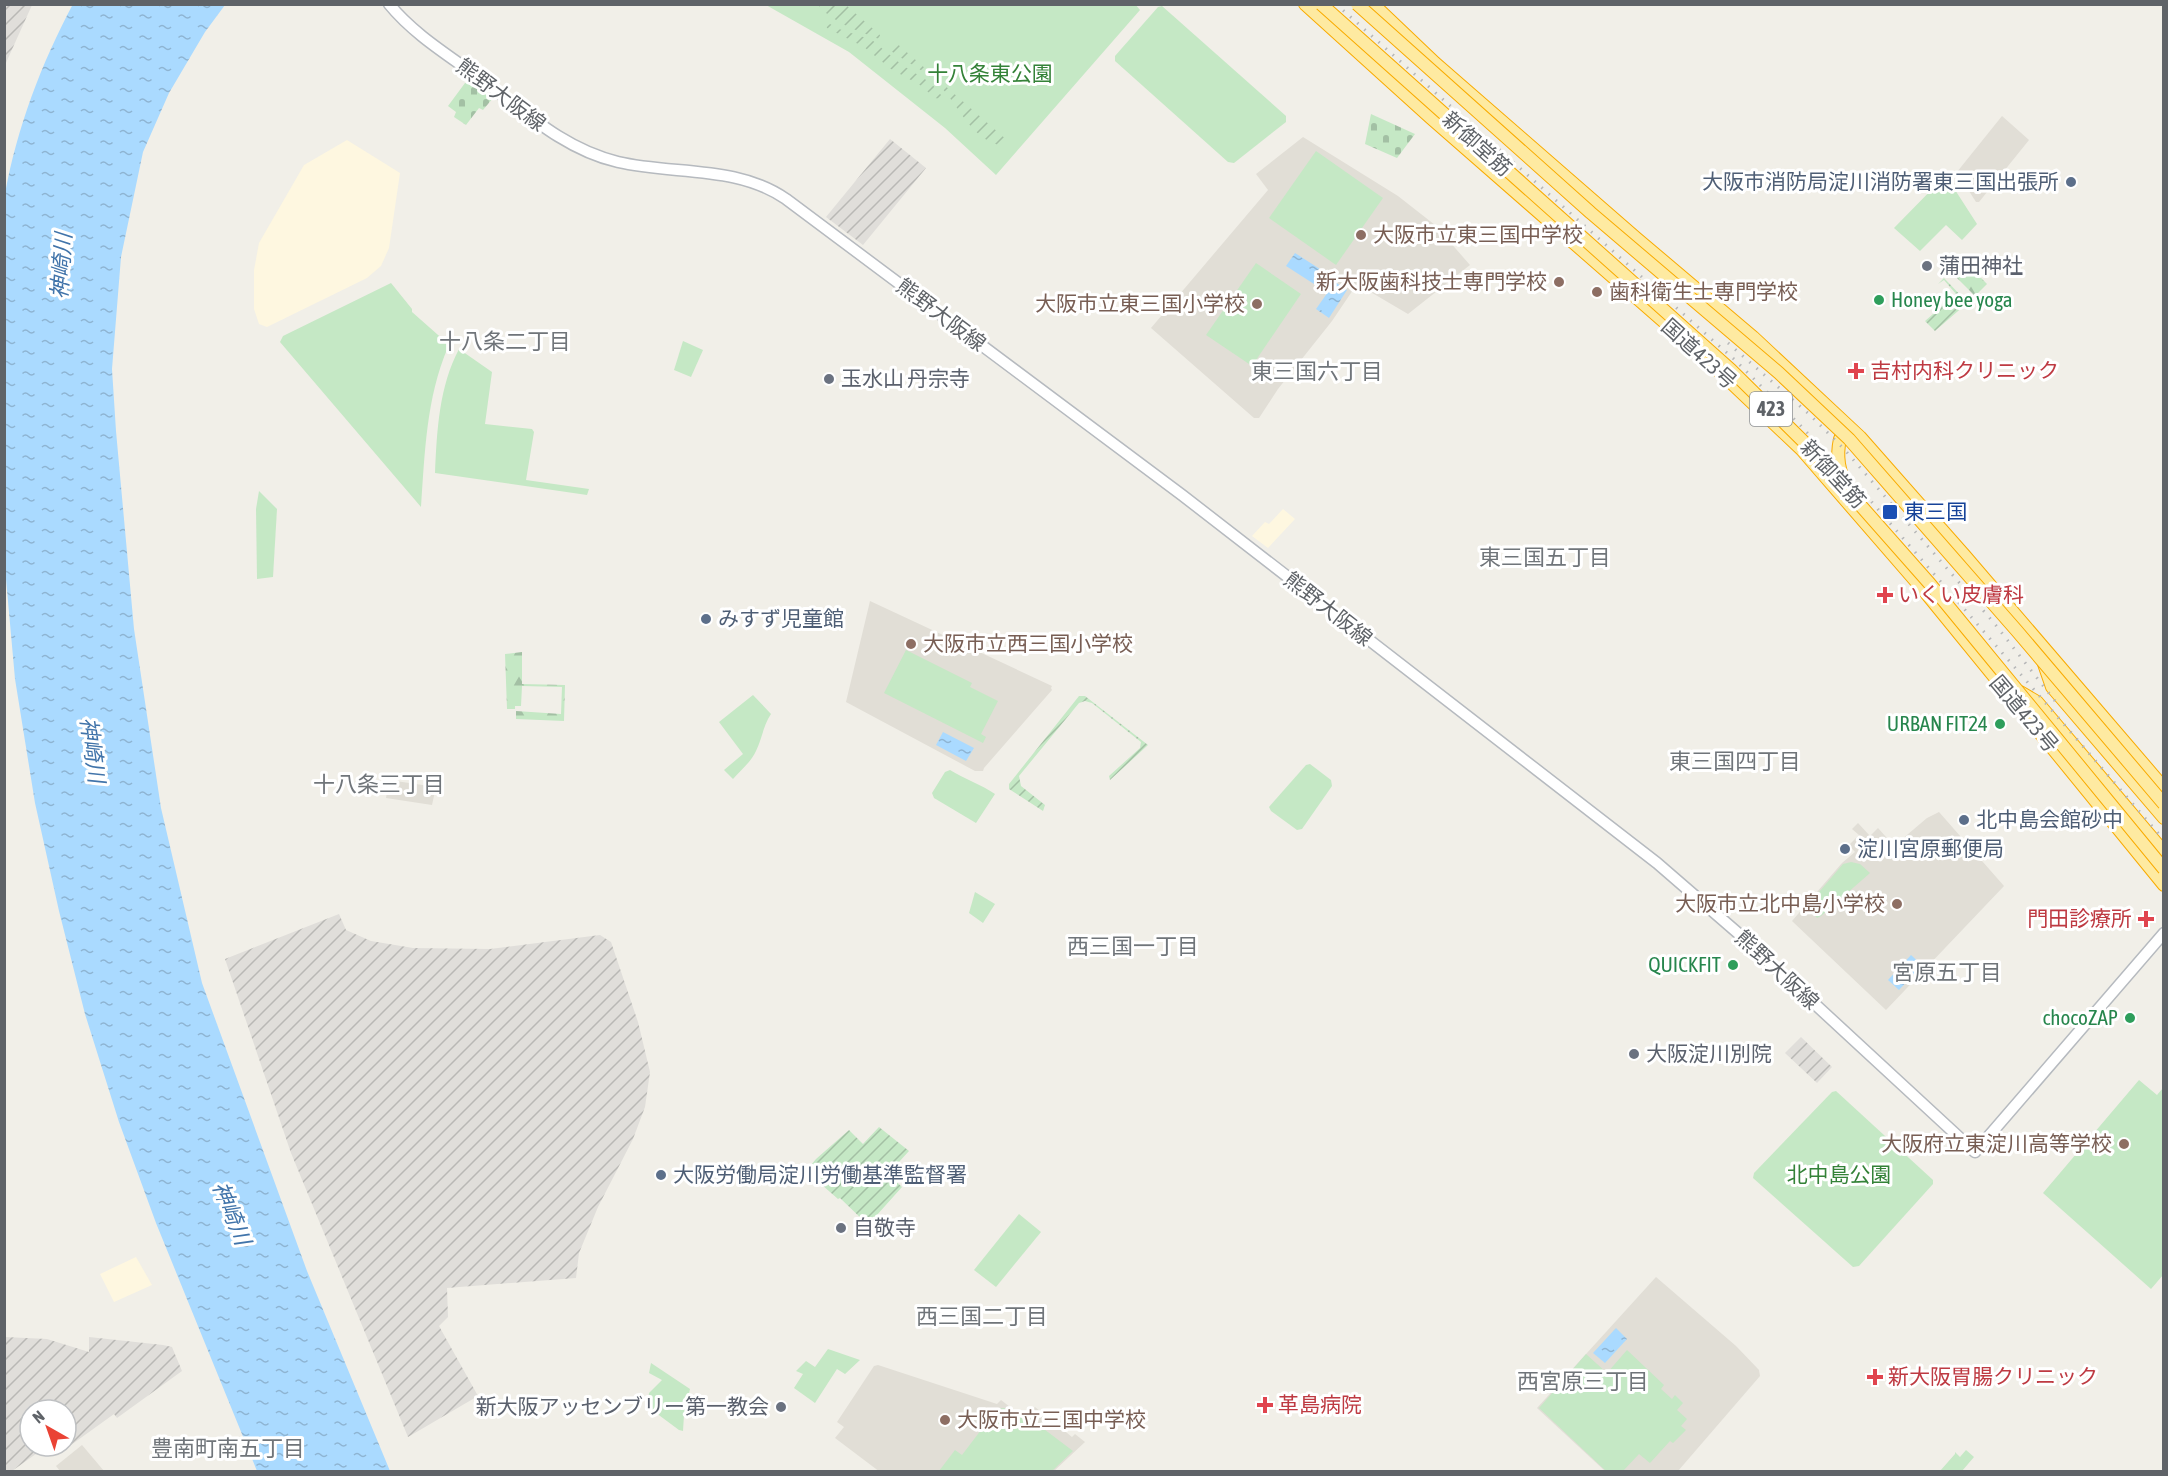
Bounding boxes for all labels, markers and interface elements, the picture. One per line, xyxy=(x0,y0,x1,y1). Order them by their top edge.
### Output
street label: 熊野大阪線 xyxy=(452,53,551,135)
park label: 十八条東公園 xyxy=(927,61,1053,85)
street label: 新御堂筋 xyxy=(1438,106,1517,180)
place label: 大阪市消防局淀川消防署東三国出張所 xyxy=(1702,169,2059,193)
marker: 大阪市消防局淀川消防署東三国出張所 xyxy=(2064,175,2078,189)
place label: 大阪市立東三国中学校 xyxy=(1373,222,1583,246)
marker: 大阪市立東三国中学校 xyxy=(1354,228,1368,242)
water label: 神崎川 xyxy=(46,230,76,300)
place label: 蒲田神社 xyxy=(1939,253,2023,277)
marker: 蒲田神社 xyxy=(1920,259,1934,273)
place label: 新大阪歯科技士専門学校 xyxy=(1316,269,1547,293)
street label: 熊野大阪線 xyxy=(892,273,991,355)
marker: 新大阪歯科技士専門学校 xyxy=(1552,275,1566,289)
place label: 歯科衛生士専門学校 xyxy=(1609,279,1798,303)
marker: 歯科衛生士専門学校 xyxy=(1590,285,1604,299)
place label: Honey bee yoga xyxy=(1891,287,2013,311)
place label: 大阪市立東三国小学校 xyxy=(1035,291,1245,315)
marker: Honey bee yoga xyxy=(1872,293,1886,307)
marker: 大阪市立東三国小学校 xyxy=(1250,297,1264,311)
street label: 国道423号 xyxy=(1657,313,1742,393)
district label: 十八条二丁目 xyxy=(439,328,571,354)
district label: 東三国六丁目 xyxy=(1251,358,1383,384)
place label: 吉村内科クリニック xyxy=(1870,358,2059,382)
marker: 吉村内科クリニック xyxy=(1847,362,1865,380)
place label: 玉水山 丹宗寺 xyxy=(841,366,970,390)
marker: 玉水山 丹宗寺 xyxy=(822,372,836,386)
road number: 423 xyxy=(1750,392,1792,426)
street label: 新御堂筋 xyxy=(1796,434,1871,512)
place label: 東三国 xyxy=(1904,499,1967,523)
marker: 東三国 xyxy=(1881,503,1899,521)
district label: 東三国五丁目 xyxy=(1479,544,1611,570)
street label: 熊野大阪線 xyxy=(1280,566,1377,650)
place label: いくい皮膚科 xyxy=(1898,582,2024,606)
marker: いくい皮膚科 xyxy=(1876,586,1894,604)
place label: みすず児童館 xyxy=(718,606,844,630)
marker: みすず児童館 xyxy=(699,612,713,626)
place label: 大阪市立西三国小学校 xyxy=(923,631,1133,655)
marker: 大阪市立西三国小学校 xyxy=(904,637,918,651)
street label: 国道423号 xyxy=(1986,670,2064,757)
place label: URBAN FIT24 xyxy=(1887,711,1988,735)
water label: 神崎川 xyxy=(76,716,111,786)
marker: URBAN FIT24 xyxy=(1993,717,2007,731)
district label: 東三国四丁目 xyxy=(1669,748,1801,774)
district label: 十八条三丁目 xyxy=(313,771,445,797)
place label: 北中島会館砂中 xyxy=(1976,807,2123,831)
marker: 北中島会館砂中 xyxy=(1957,813,1971,827)
place label: 淀川宮原郵便局 xyxy=(1857,836,2004,860)
marker: 淀川宮原郵便局 xyxy=(1838,842,1852,856)
place label: 大阪市立北中島小学校 xyxy=(1675,891,1885,915)
marker: 大阪市立北中島小学校 xyxy=(1890,897,1904,911)
place label: 門田診療所 xyxy=(2027,906,2132,930)
marker: 門田診療所 xyxy=(2137,910,2155,928)
street label: 熊野大阪線 xyxy=(1731,925,1824,1014)
district label: 西三国一丁目 xyxy=(1067,933,1199,959)
place label: QUICKFIT xyxy=(1648,952,1721,976)
marker: QUICKFIT xyxy=(1726,958,1740,972)
district label: 宮原五丁目 xyxy=(1892,959,2002,985)
place label: chocoZAP xyxy=(2043,1005,2118,1029)
marker: chocoZAP xyxy=(2123,1011,2137,1025)
place label: 大阪淀川別院 xyxy=(1646,1041,1772,1065)
marker: 大阪淀川別院 xyxy=(1627,1047,1641,1061)
place label: 大阪府立東淀川高等学校 xyxy=(1881,1131,2112,1155)
marker: 大阪府立東淀川高等学校 xyxy=(2117,1137,2131,1151)
place label: 大阪労働局淀川労働基準監督署 xyxy=(673,1162,967,1186)
park label: 北中島公園 xyxy=(1787,1162,1892,1186)
marker: 大阪労働局淀川労働基準監督署 xyxy=(654,1168,668,1182)
water label: 神崎川 xyxy=(208,1178,257,1250)
place label: 自敬寺 xyxy=(853,1215,916,1239)
marker: 自敬寺 xyxy=(834,1221,848,1235)
district label: 西三国二丁目 xyxy=(916,1303,1048,1329)
place label: 新大阪胃腸クリニック xyxy=(1888,1364,2098,1388)
district label: 西宮原三丁目 xyxy=(1517,1368,1649,1394)
marker: 新大阪胃腸クリニック xyxy=(1866,1368,1884,1386)
place label: 革島病院 xyxy=(1278,1392,1362,1416)
place label: 新大阪アッセンブリー第一教会 xyxy=(476,1394,769,1418)
marker: 革島病院 xyxy=(1256,1396,1274,1414)
north arrow xyxy=(18,1398,78,1458)
marker: 新大阪アッセンブリー第一教会 xyxy=(774,1400,788,1414)
text: N xyxy=(29,1407,48,1426)
place label: 大阪市立三国中学校 xyxy=(957,1407,1146,1431)
marker: 大阪市立三国中学校 xyxy=(938,1413,952,1427)
district label: 豊南町南五丁目 xyxy=(151,1435,305,1461)

